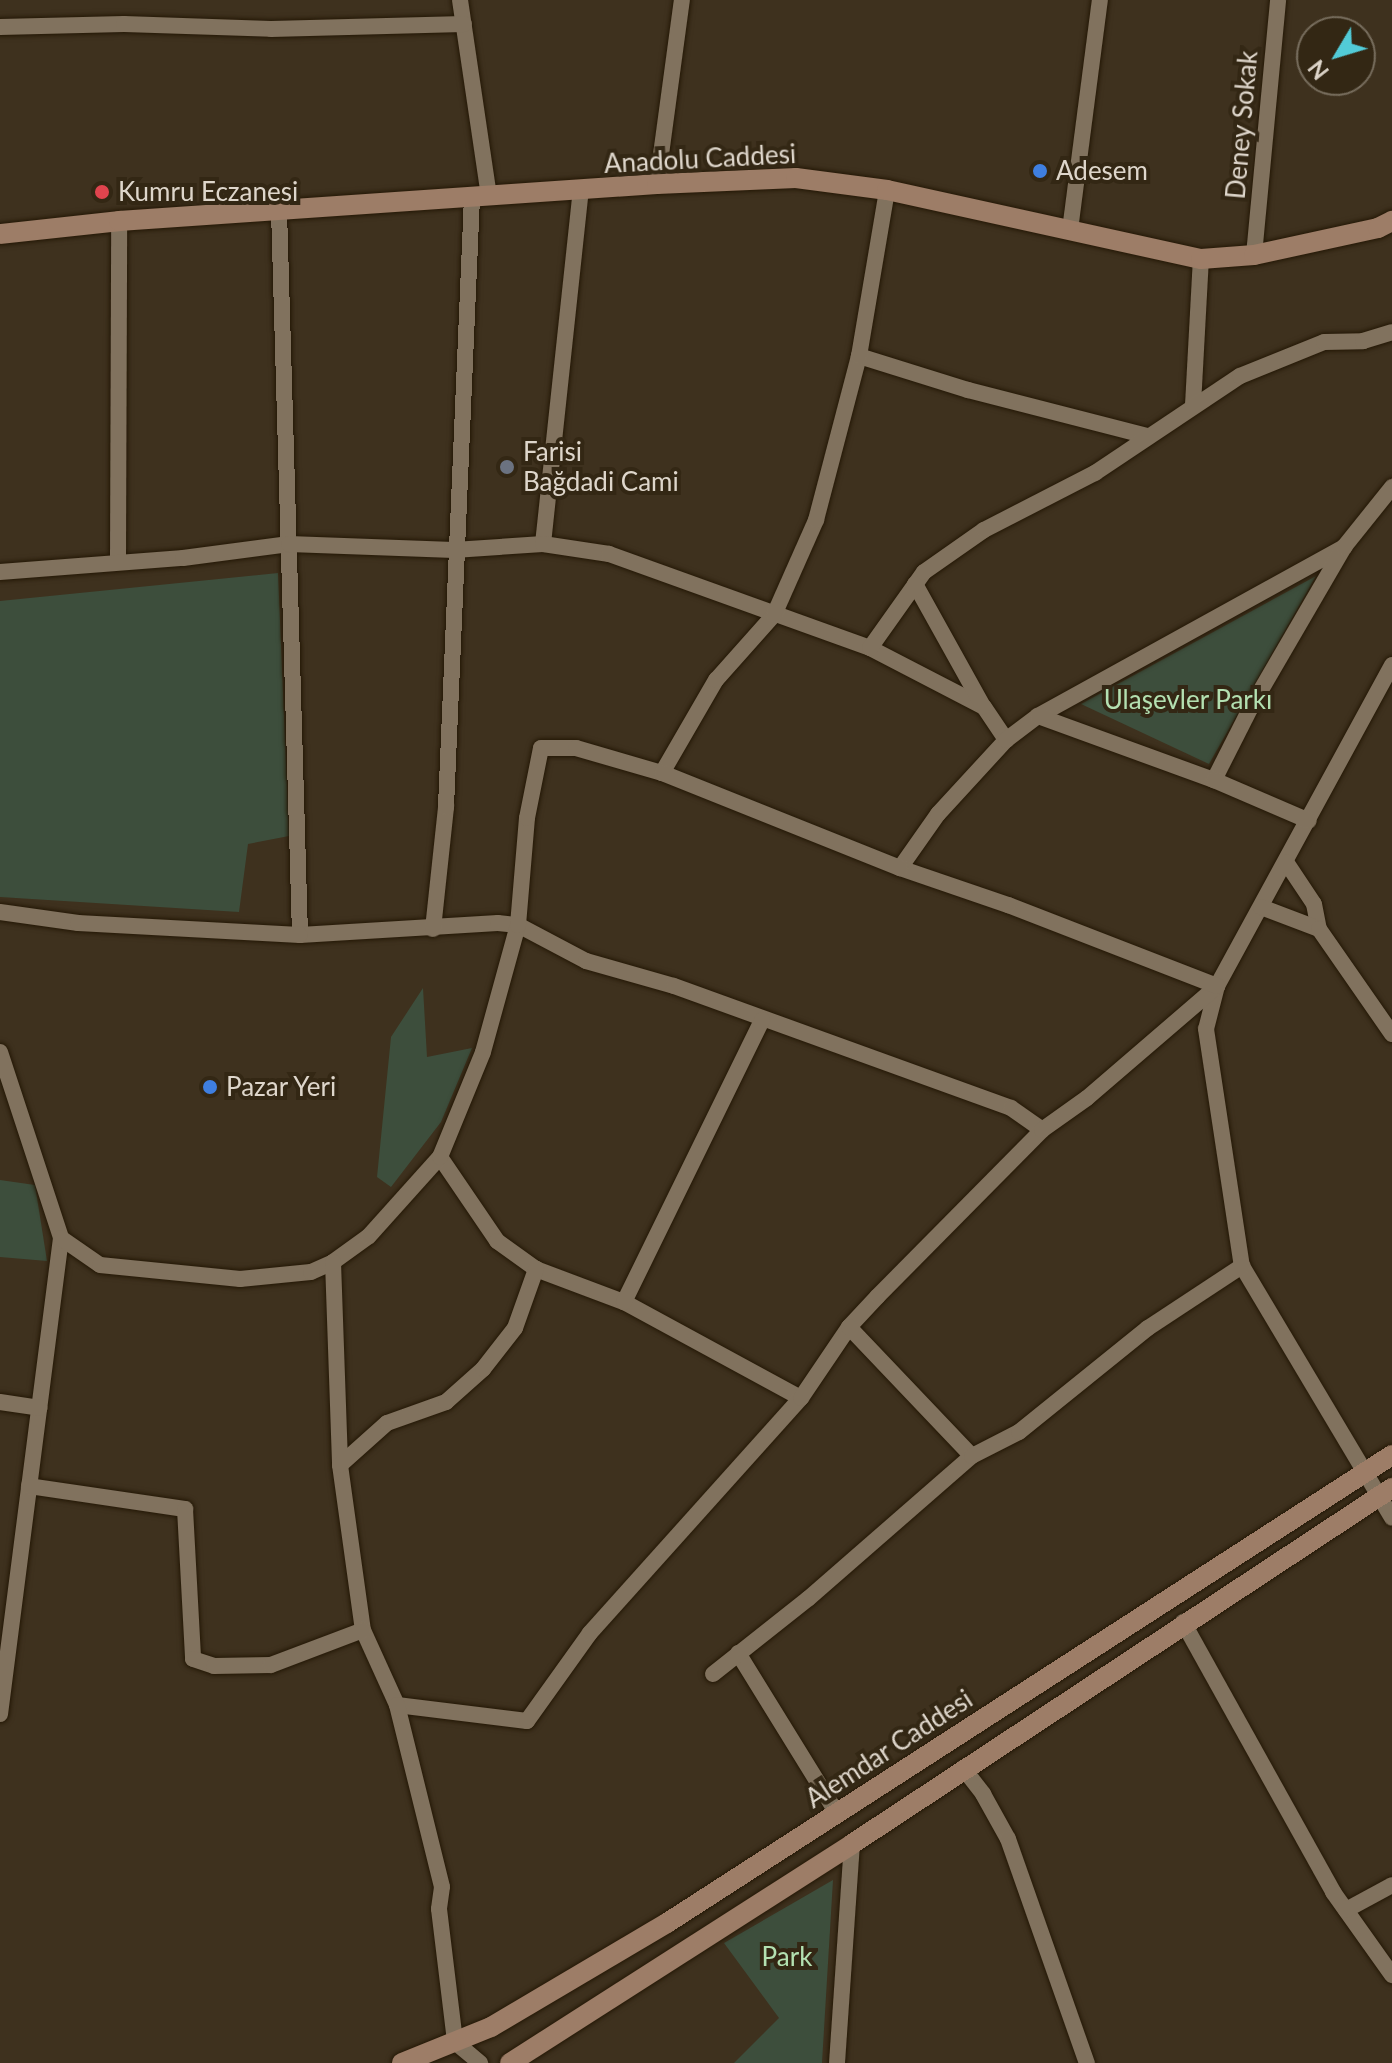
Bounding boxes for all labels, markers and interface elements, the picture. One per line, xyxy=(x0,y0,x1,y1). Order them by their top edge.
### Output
north arrow xyxy=(1296,16,1376,96)
street label: Deney Sokak xyxy=(1220,49,1264,201)
text: N xyxy=(1302,55,1334,85)
street label: Anadolu Caddesi xyxy=(603,138,797,180)
place label: Adesem xyxy=(1056,155,1148,187)
marker: Adesem xyxy=(1031,162,1049,180)
place label: Kumru Eczanesi xyxy=(118,176,298,208)
marker: Kumru Eczanesi xyxy=(93,183,111,201)
place label: Farisi Bağdadi Cami xyxy=(523,436,679,498)
marker: Farisi Bağdadi Cami xyxy=(498,458,516,476)
park label: Ulaşevler Parkı xyxy=(1103,684,1273,716)
place label: Pazar Yeri xyxy=(226,1071,338,1103)
marker: Pazar Yeri xyxy=(201,1078,219,1096)
street label: Alemdar Caddesi xyxy=(800,1683,978,1815)
park label: Park xyxy=(762,1941,812,1973)

